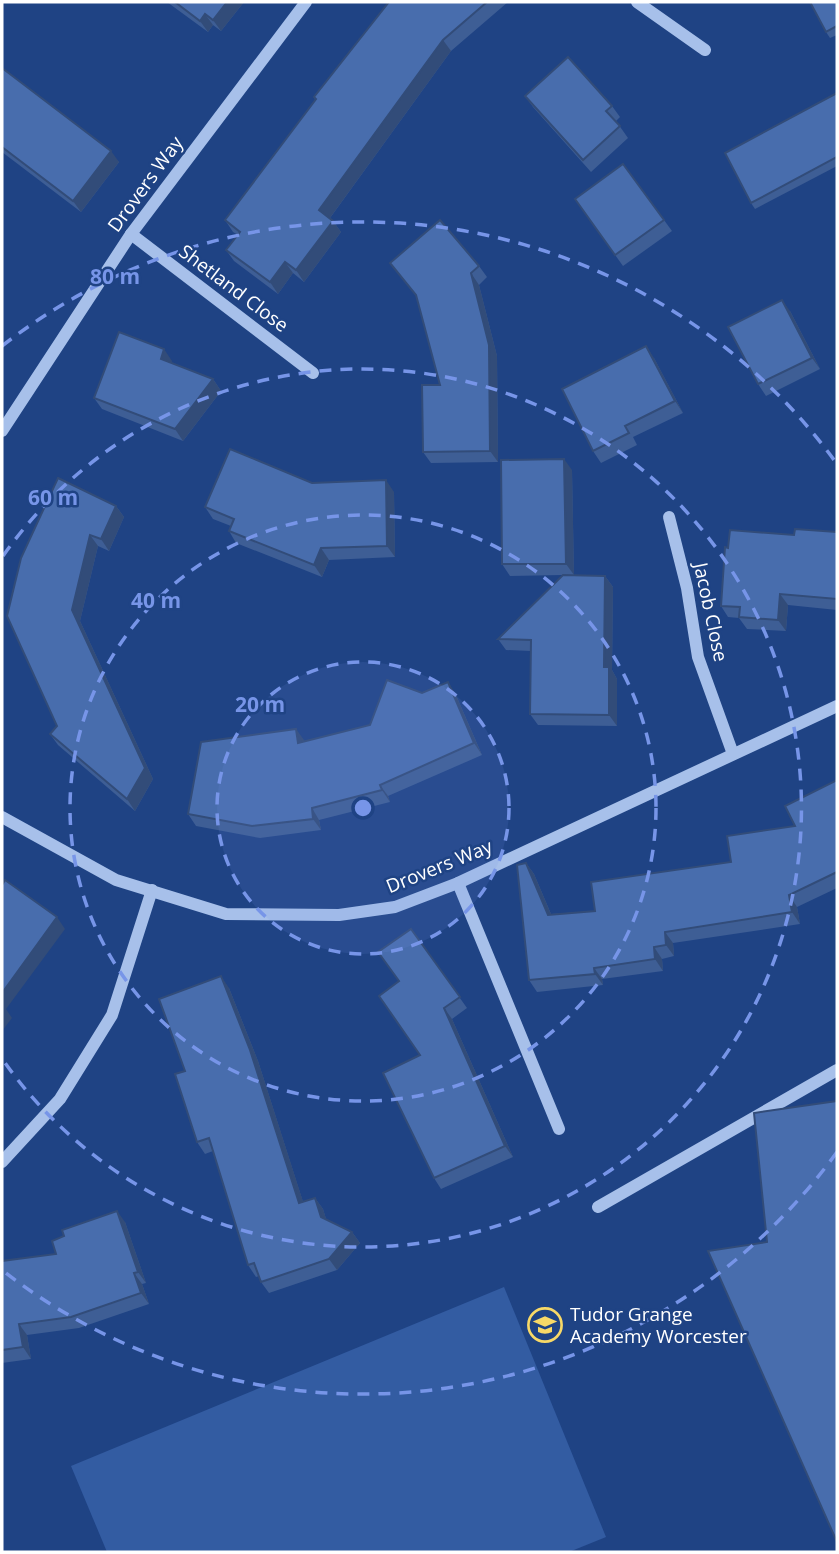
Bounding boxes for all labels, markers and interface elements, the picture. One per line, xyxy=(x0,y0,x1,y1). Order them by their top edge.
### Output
street label: Drovers Way xyxy=(101,130,189,237)
street label: Shetland Close xyxy=(174,238,294,338)
text: 80 m xyxy=(90,262,140,290)
text: 60 m xyxy=(28,483,78,511)
street label: Jacob Close xyxy=(687,558,734,664)
text: 40 m xyxy=(131,586,181,614)
text: 20 m xyxy=(235,690,285,718)
centre of rings xyxy=(351,796,375,820)
street label: Drovers Way xyxy=(382,833,496,899)
place label: Tudor Grange Academy Worcester xyxy=(570,1301,747,1349)
school or university icon: Tudor Grange Academy Worcester xyxy=(526,1306,564,1344)

